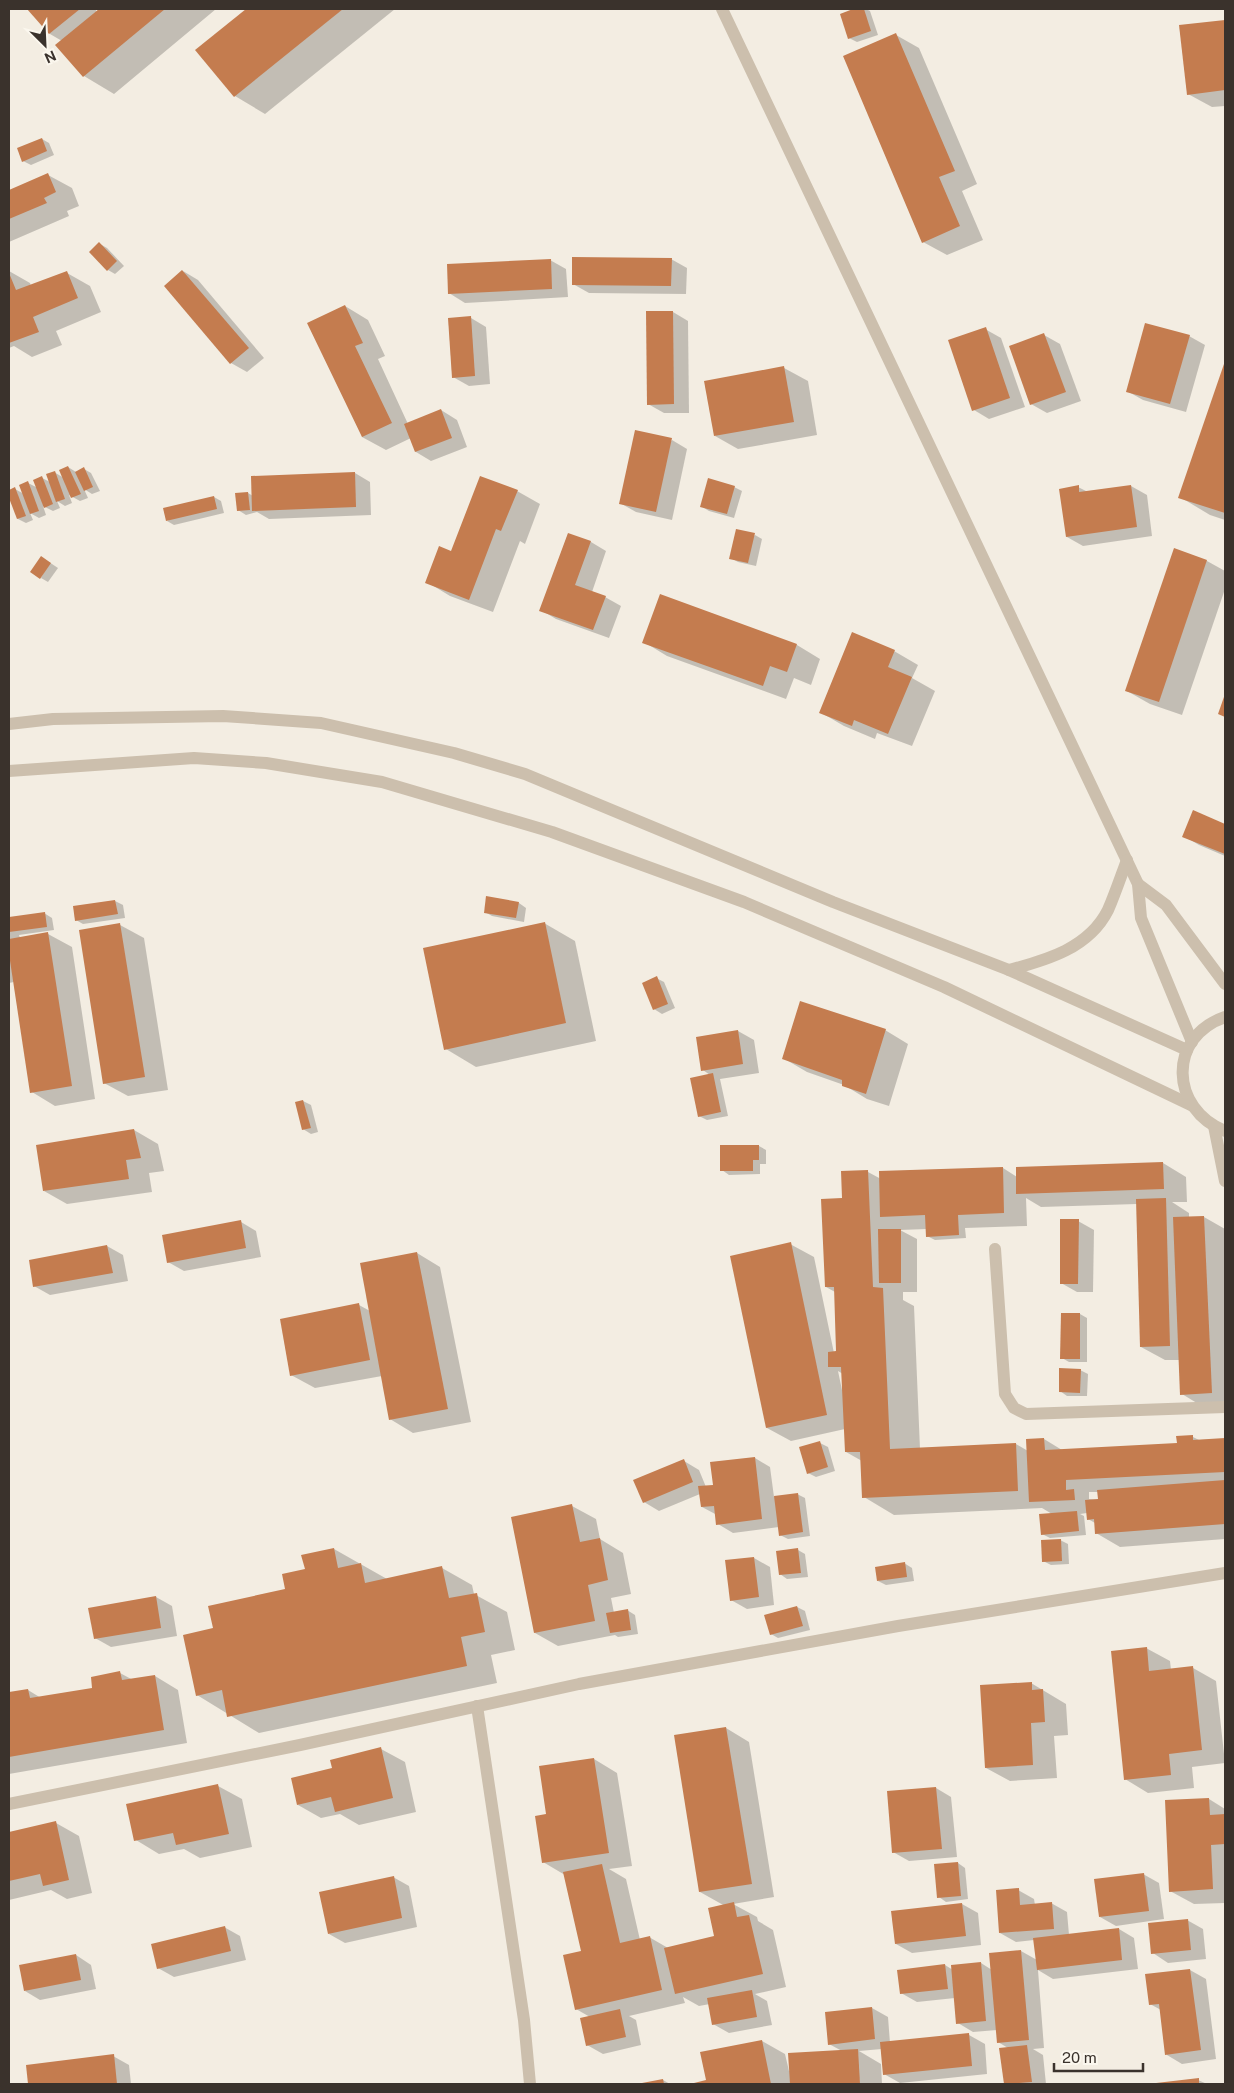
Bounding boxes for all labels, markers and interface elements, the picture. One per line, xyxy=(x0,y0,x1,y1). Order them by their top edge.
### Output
north arrow xyxy=(20,20,70,70)
text: N xyxy=(42,47,59,66)
scale bar xyxy=(1054,2040,1143,2072)
text: 20 m xyxy=(1062,2049,1097,2066)

